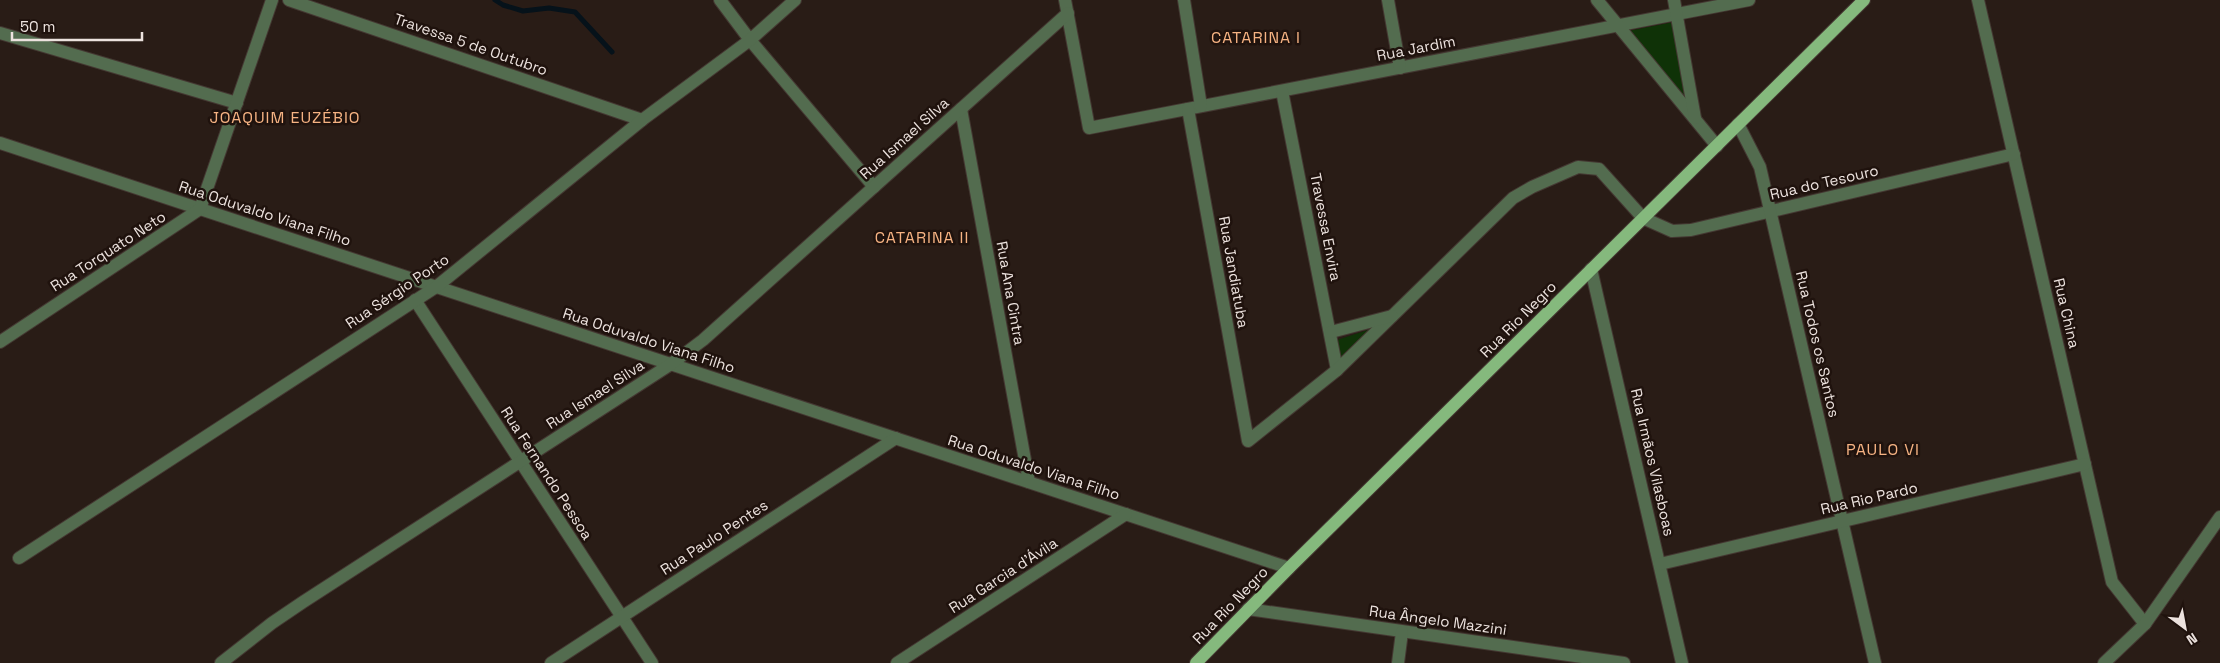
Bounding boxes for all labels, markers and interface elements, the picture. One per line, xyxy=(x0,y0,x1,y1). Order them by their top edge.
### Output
street label: Travessa 5 de Outubro xyxy=(392,9,550,79)
scale bar xyxy=(12,10,142,42)
text: 50 m xyxy=(20,17,55,36)
district label: CATARINA I xyxy=(1211,27,1301,48)
street label: Rua Jardim xyxy=(1375,31,1457,65)
street label: Rua Ismael Silva xyxy=(855,93,953,183)
district label: JOAQUIM EUZÉBIO xyxy=(209,107,361,128)
street label: Rua do Tesouro xyxy=(1768,160,1880,204)
street label: Travessa Envira xyxy=(1306,171,1346,283)
street label: Rua Oduvaldo Viana Filho xyxy=(177,176,353,250)
street label: Rua Torquato Neto xyxy=(47,207,169,295)
street label: Rua Jandiatuba xyxy=(1215,215,1253,330)
district label: CATARINA II xyxy=(875,227,969,248)
street label: Rua Ana Cintra xyxy=(993,240,1030,347)
street label: Rua Sérgio Porto xyxy=(342,249,452,333)
street label: Rua Todos os Santos xyxy=(1792,269,1844,419)
street label: Rua China xyxy=(2050,276,2084,350)
street label: Rua Rio Negro xyxy=(1476,277,1560,361)
street label: Rua Oduvaldo Viana Filho xyxy=(561,303,737,377)
street label: Rua Ismael Silva xyxy=(542,355,648,433)
street label: Rua Irmãos Vilasboas xyxy=(1627,386,1679,538)
street label: Rua Fernando Pessoa xyxy=(497,403,597,543)
street label: Rua Oduvaldo Viana Filho xyxy=(946,430,1122,504)
district label: PAULO VI xyxy=(1846,439,1920,460)
street label: Rua Rio Pardo xyxy=(1819,478,1919,518)
street label: Rua Paulo Pentes xyxy=(657,495,771,579)
street label: Rua Garcia d'Ávila xyxy=(945,533,1061,617)
street label: Rua Rio Negro xyxy=(1188,562,1272,648)
street label: Rua Ângelo Mazzini xyxy=(1368,601,1508,639)
north arrow xyxy=(2160,603,2210,653)
text: N xyxy=(2183,629,2201,649)

